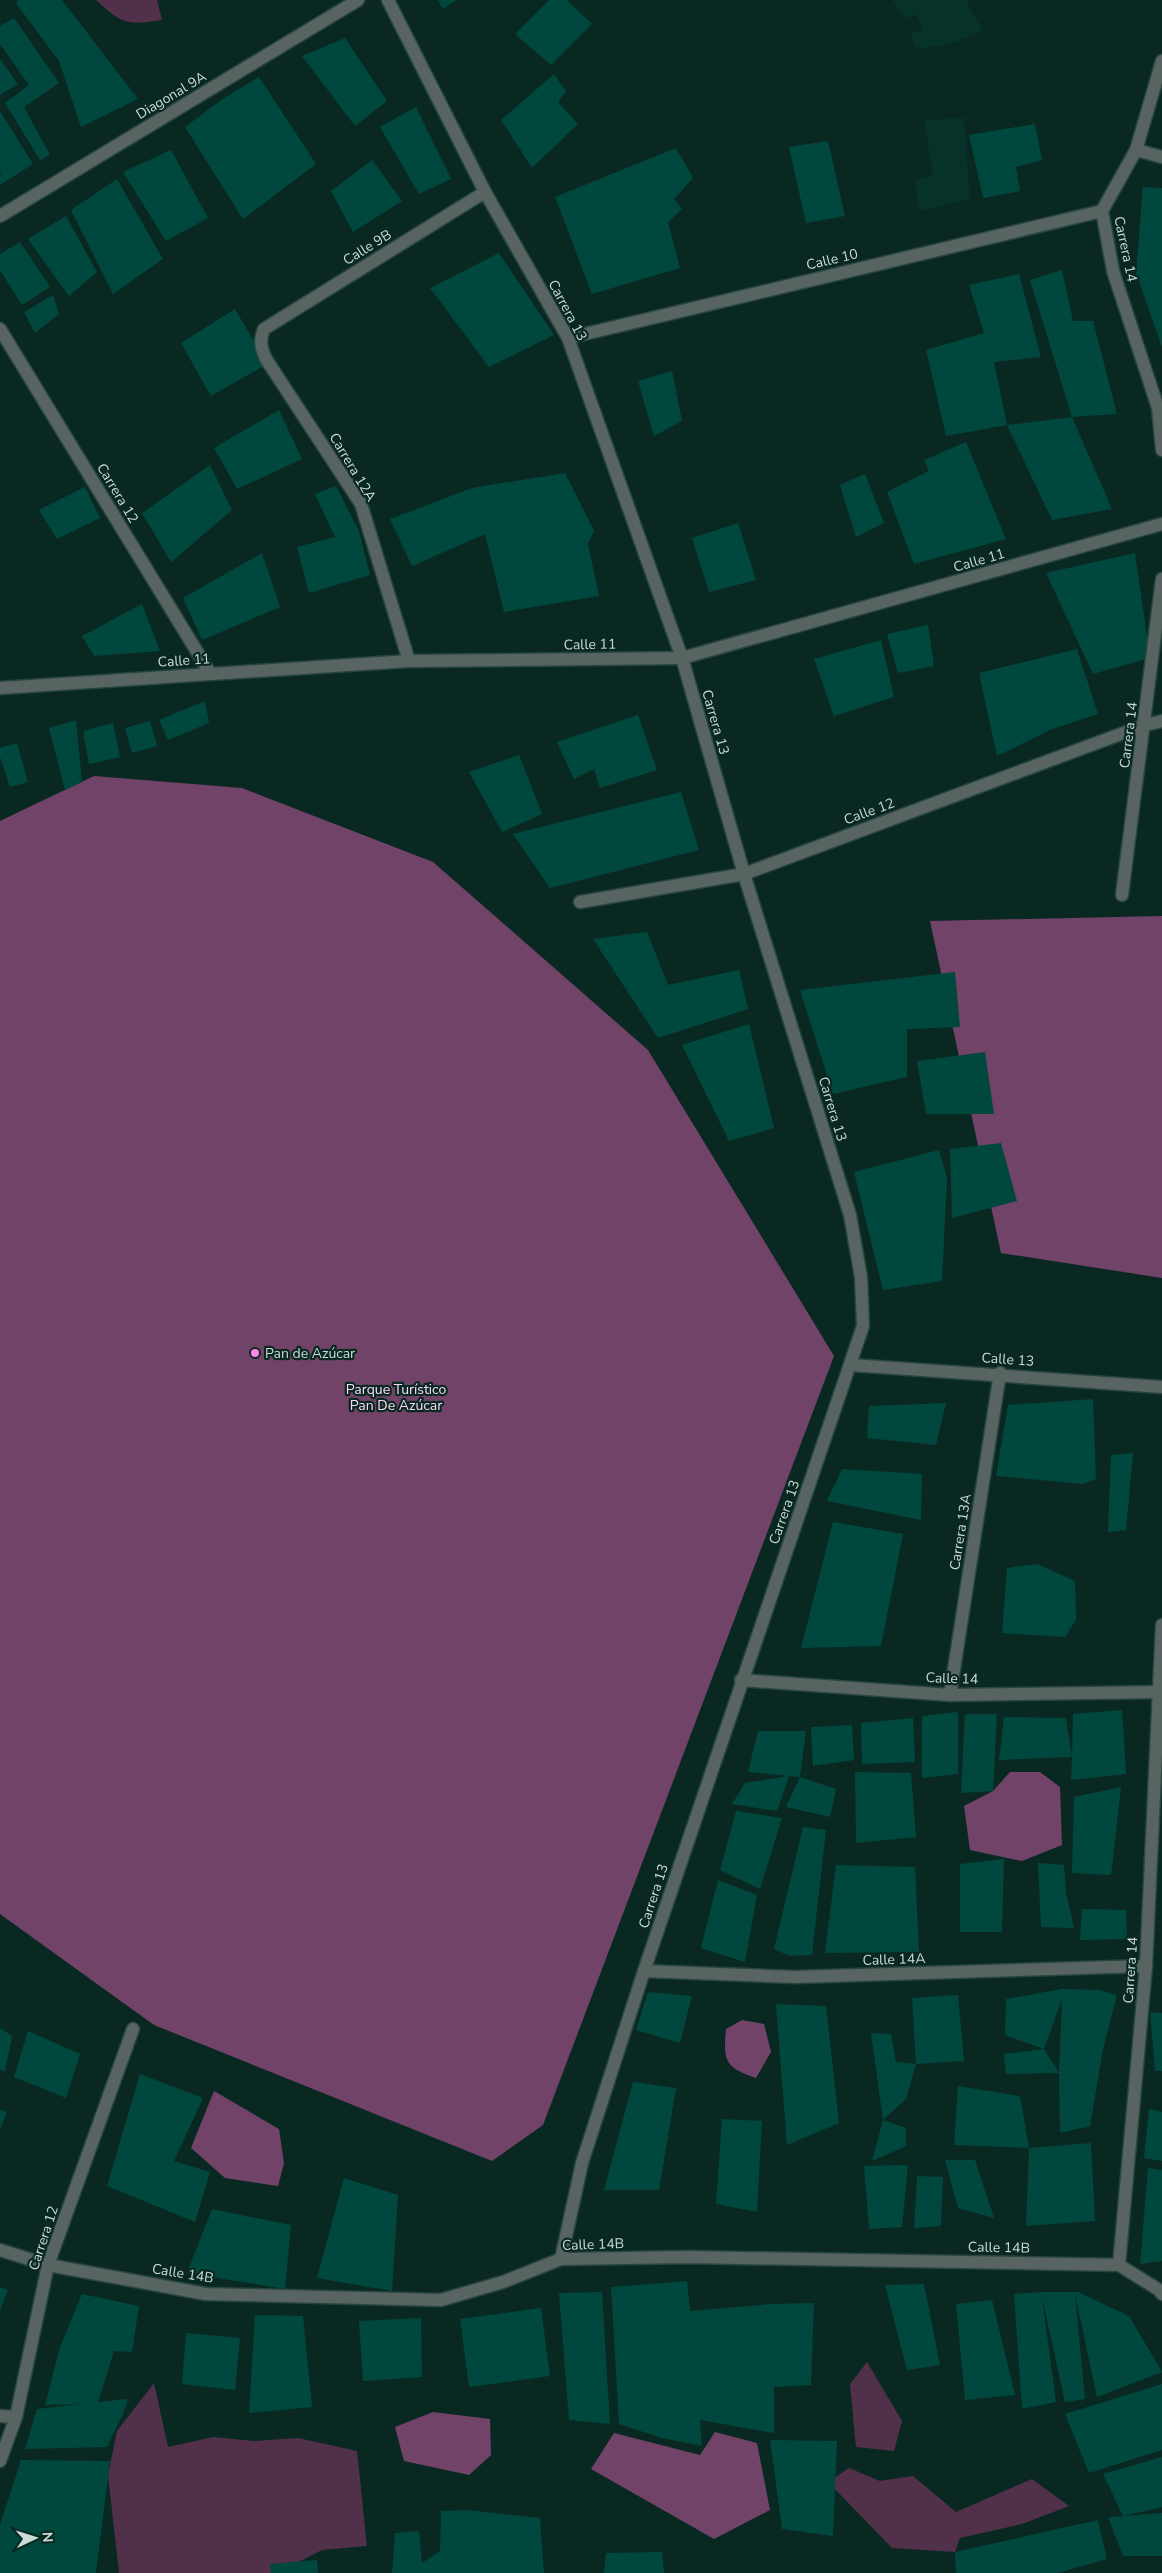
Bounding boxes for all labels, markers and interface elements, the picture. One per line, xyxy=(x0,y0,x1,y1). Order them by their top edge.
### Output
street label: Diagonal 9A xyxy=(133,67,210,124)
street label: Carrera 14 xyxy=(1109,214,1142,284)
street label: Calle 9B xyxy=(339,225,395,270)
street label: Calle 10 xyxy=(804,244,860,275)
street label: Carrera 13 xyxy=(543,276,592,344)
street label: Carrera 12A xyxy=(325,429,381,505)
street label: Carrera 12 xyxy=(92,460,143,527)
street label: Calle 11 xyxy=(951,544,1007,577)
street label: Calle 11 xyxy=(564,635,617,654)
street label: Calle 11 xyxy=(157,649,211,672)
street label: Carrera 13 xyxy=(697,687,734,757)
street label: Carrera 14 xyxy=(1115,701,1142,769)
street label: Calle 12 xyxy=(841,794,897,829)
street label: Carrera 13 xyxy=(814,1074,851,1144)
place label: Pan de Azúcar xyxy=(265,1344,355,1363)
marker: Pan de Azúcar xyxy=(249,1347,261,1359)
street label: Calle 13 xyxy=(981,1348,1035,1371)
park label: Parque Turístico Pan De Azúcar xyxy=(346,1380,446,1415)
street label: Carrera 13 xyxy=(765,1478,804,1547)
street label: Carrera 13A xyxy=(945,1493,976,1572)
street label: Calle 14 xyxy=(925,1668,979,1689)
street label: Carrera 13 xyxy=(634,1861,673,1931)
street label: Carrera 14 xyxy=(1119,1936,1142,2004)
street label: Calle 14A xyxy=(862,1949,926,1970)
street label: Carrera 12 xyxy=(24,2203,63,2273)
street label: Calle 14B xyxy=(562,2234,624,2255)
street label: Calle 14B xyxy=(968,2237,1030,2258)
street label: Calle 14B xyxy=(151,2259,215,2288)
north arrow xyxy=(10,2513,60,2563)
text: N xyxy=(38,2531,57,2543)

